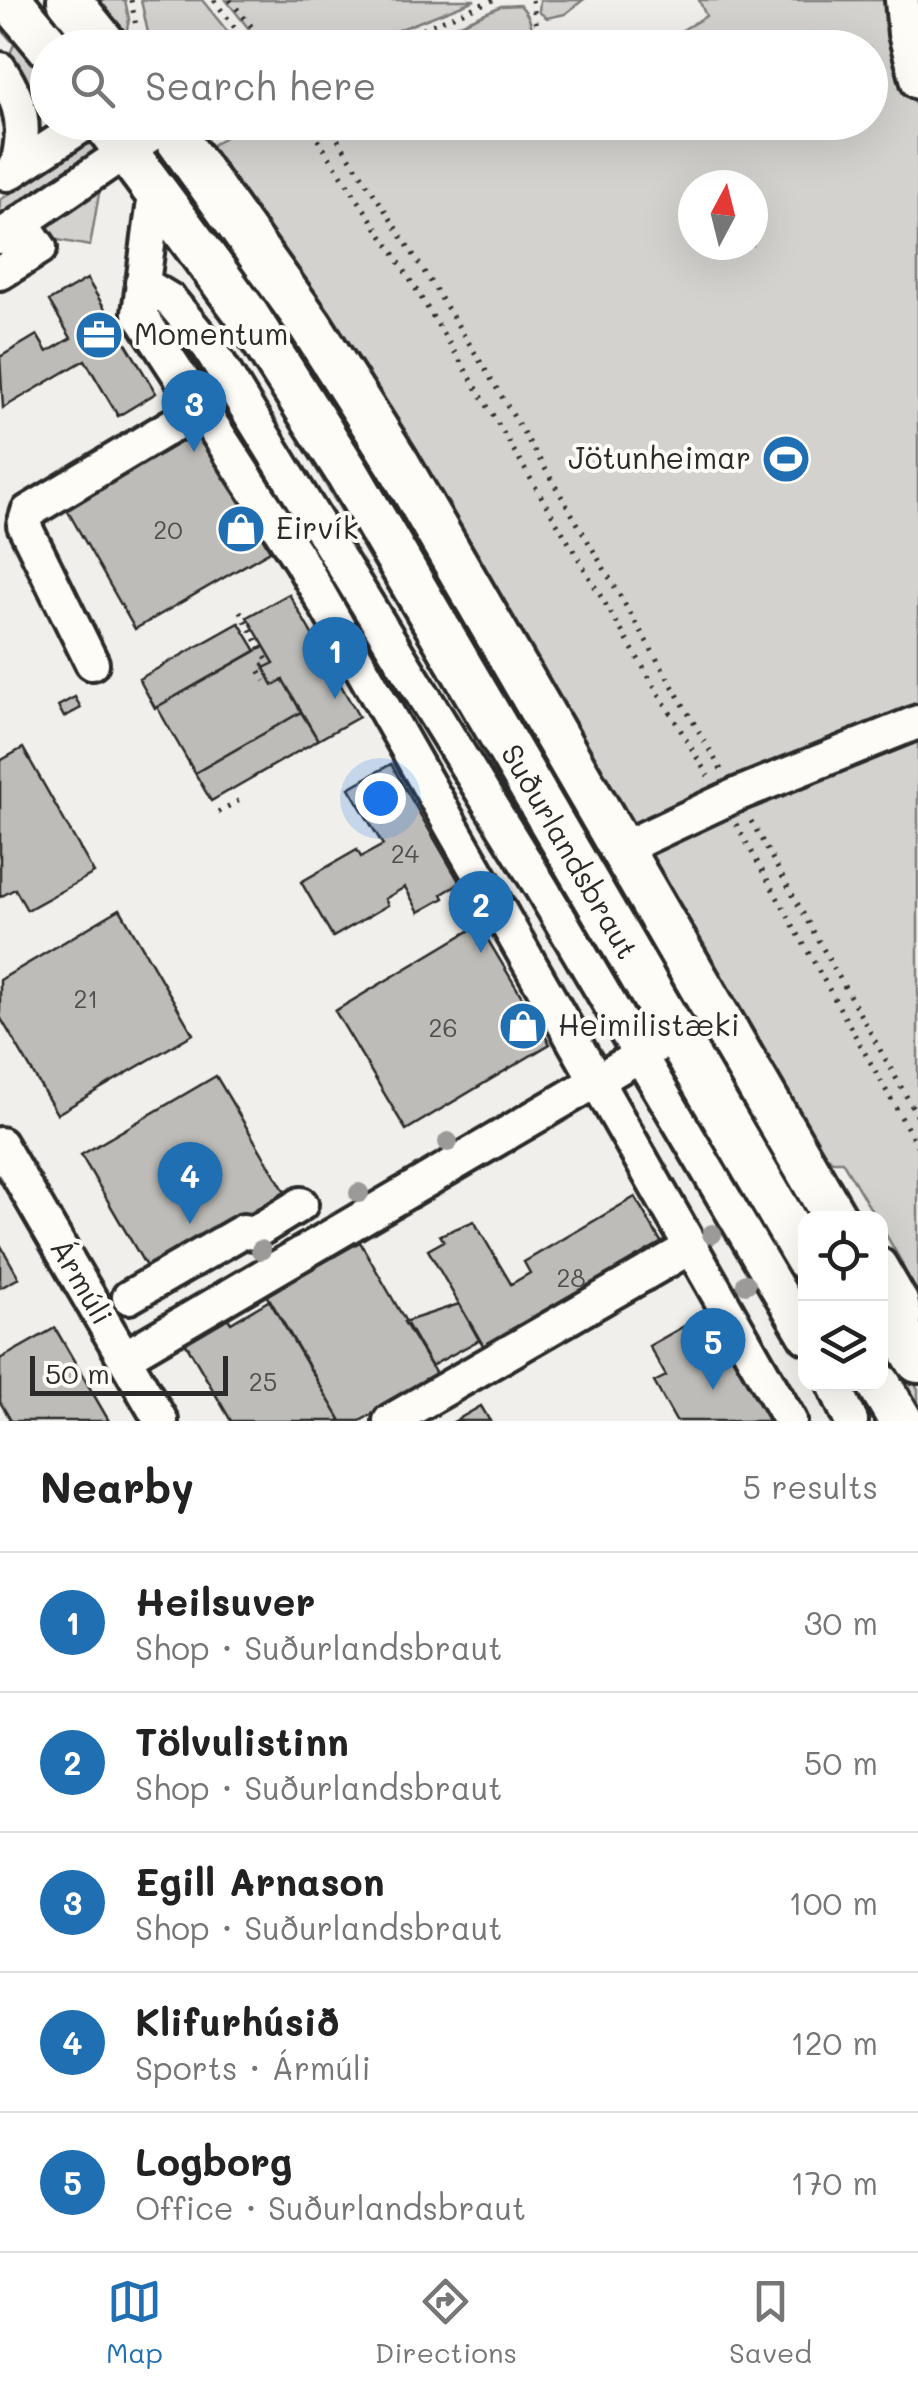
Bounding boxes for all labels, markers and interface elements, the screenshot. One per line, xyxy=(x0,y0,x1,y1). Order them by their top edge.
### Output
search box xyxy=(30,30,888,140)
icon: search xyxy=(65,58,120,113)
text: Search here xyxy=(145,60,376,110)
north arrow xyxy=(678,170,768,260)
office icon: Momentum xyxy=(73,309,125,361)
place label: Momentum xyxy=(134,313,288,353)
pin: 3 xyxy=(162,370,226,452)
sports icon: Jötunheimar xyxy=(760,433,812,485)
place label: Jötunheimar xyxy=(568,437,751,477)
shop icon: Eirvík xyxy=(215,503,267,555)
place label: Eirvík xyxy=(276,507,359,547)
house number: 20 xyxy=(153,513,183,545)
pin: 1 xyxy=(302,616,368,699)
street label: Suðurlandsbraut xyxy=(493,736,649,966)
your location xyxy=(355,773,406,824)
house number: 24 xyxy=(391,837,420,869)
pin: 2 xyxy=(448,870,514,953)
house number: 21 xyxy=(73,982,99,1014)
shop icon: Heimilistæki xyxy=(497,1000,549,1052)
place label: Heimilistæki xyxy=(558,1004,740,1044)
house number: 26 xyxy=(428,1011,458,1043)
pin: 4 xyxy=(158,1142,222,1224)
map controls xyxy=(798,1211,888,1391)
button: locate xyxy=(798,1211,888,1301)
street label: Ármúli xyxy=(42,1231,123,1331)
house number: 28 xyxy=(556,1261,586,1293)
button: layers xyxy=(798,1301,888,1391)
pin: 5 xyxy=(680,1308,746,1390)
scale bar xyxy=(30,1351,228,1396)
text: 50 m xyxy=(45,1355,110,1391)
house number: 25 xyxy=(249,1365,277,1397)
text: Nearby xyxy=(40,1459,194,1514)
text: 5 results xyxy=(743,1465,878,1507)
text: Heilsuver xyxy=(135,1576,315,1626)
text: 1 xyxy=(65,1601,80,1643)
text: 30 m xyxy=(804,1601,878,1643)
text: Shop · Suðurlandsbraut xyxy=(135,1626,502,1668)
text: Tölvulistinn xyxy=(135,1716,349,1766)
text: 2 xyxy=(64,1741,81,1783)
text: 50 m xyxy=(804,1741,878,1783)
text: Shop · Suðurlandsbraut xyxy=(135,1766,502,1808)
text: Egill Arnason xyxy=(135,1856,384,1906)
text: 3 xyxy=(63,1881,82,1923)
text: 100 m xyxy=(788,1881,878,1923)
text: Shop · Suðurlandsbraut xyxy=(135,1906,502,1948)
text: Klifurhúsið xyxy=(135,1996,340,2046)
text: 4 xyxy=(62,2021,83,2063)
text: 120 m xyxy=(790,2021,878,2063)
text: Sports · Ármúli xyxy=(135,2046,371,2088)
text: Logborg xyxy=(135,2136,292,2186)
text: 5 xyxy=(63,2161,82,2203)
text: 170 m xyxy=(790,2161,878,2203)
text: Office · Suðurlandsbraut xyxy=(135,2186,526,2228)
tab: Map xyxy=(106,2274,163,2370)
tab: Directions xyxy=(375,2274,517,2370)
tab: Saved xyxy=(729,2274,812,2370)

